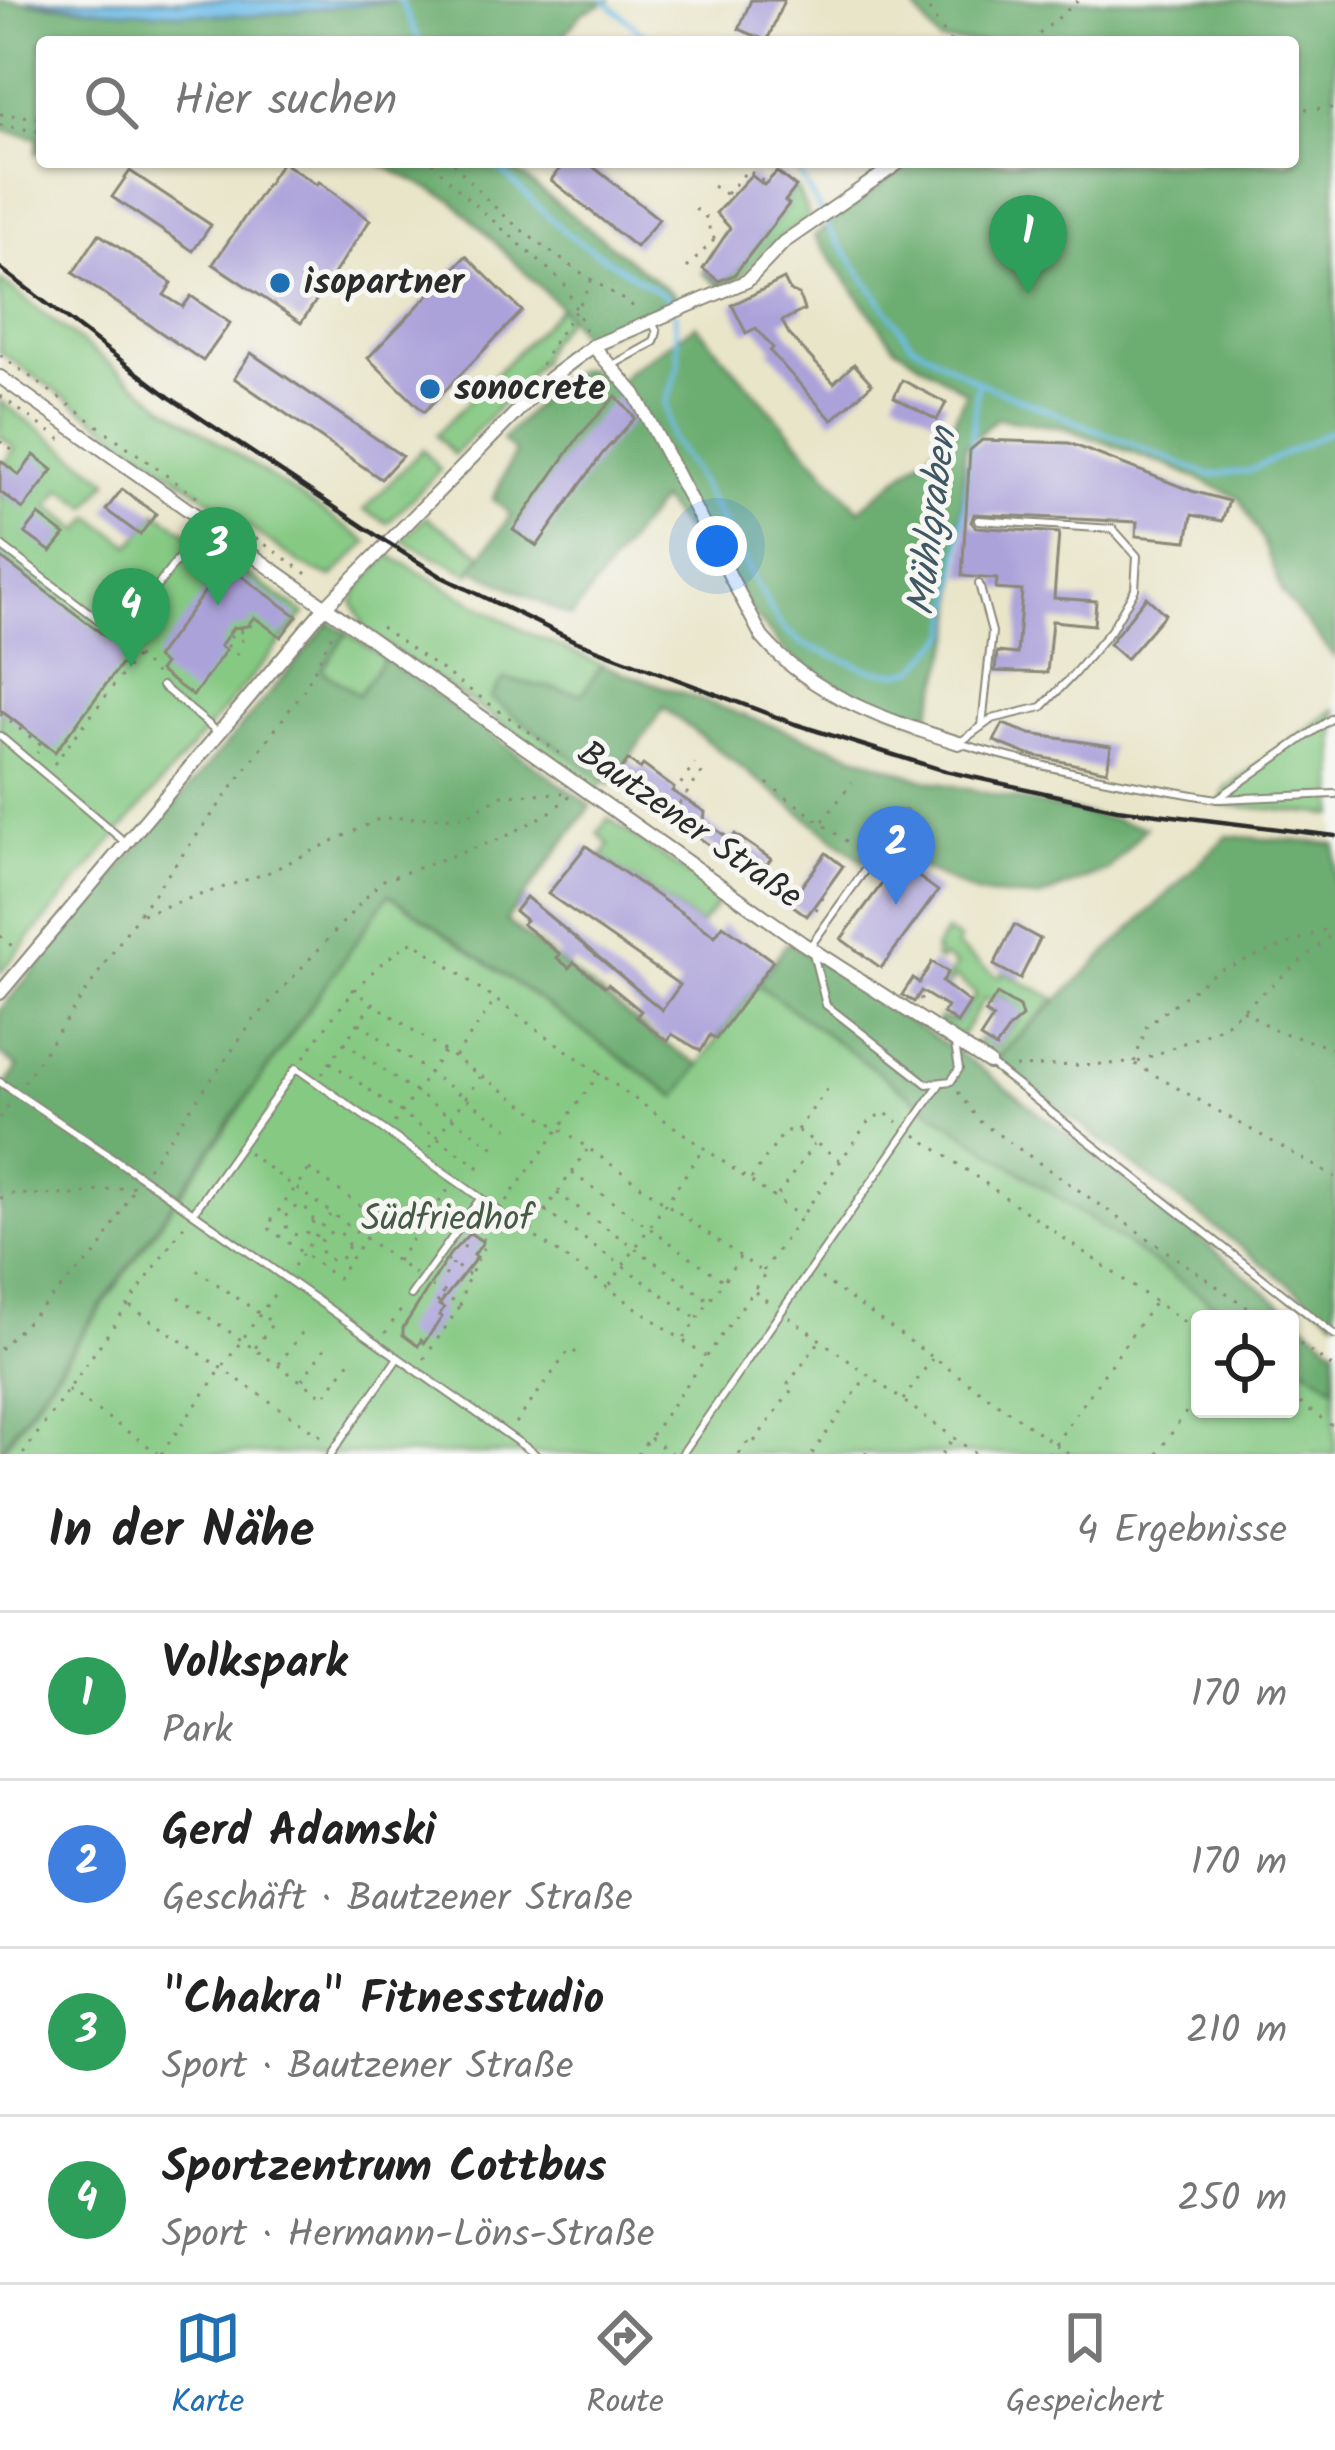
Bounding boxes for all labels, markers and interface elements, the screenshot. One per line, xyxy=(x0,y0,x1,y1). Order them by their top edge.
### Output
search box xyxy=(36,36,1299,168)
text: Hier suchen xyxy=(174,66,397,138)
icon: search xyxy=(78,69,144,135)
pin: 1 xyxy=(989,195,1067,294)
place label: isopartner xyxy=(304,255,466,312)
marker: isopartner xyxy=(267,270,293,296)
place label: sonocrete xyxy=(454,361,606,418)
marker: sonocrete xyxy=(417,376,443,402)
water label: Mühlgraben xyxy=(892,422,977,619)
pin: 3 xyxy=(179,507,257,606)
your location xyxy=(687,516,747,576)
pin: 4 xyxy=(92,568,170,667)
street label: Bautzener Straße xyxy=(565,727,813,925)
pin: 2 xyxy=(857,806,935,905)
park label: Südfriedhof xyxy=(361,1192,536,1249)
map controls xyxy=(1191,1310,1299,1418)
button: locate xyxy=(1191,1310,1299,1418)
text: In der Nähe xyxy=(48,1492,314,1573)
text: 4 Ergebnisse xyxy=(1077,1501,1287,1563)
text: Volkspark xyxy=(162,1629,347,1701)
text: 1 xyxy=(81,1665,93,1727)
text: 170 m xyxy=(1191,1665,1287,1727)
text: Park xyxy=(162,1701,233,1763)
text: Gerd Adamski xyxy=(162,1797,436,1869)
text: 2 xyxy=(76,1833,98,1895)
text: 170 m xyxy=(1191,1833,1287,1895)
text: Geschäft · Bautzener Straße xyxy=(162,1869,633,1931)
text: "Chakra" Fitnesstudio xyxy=(162,1965,604,2037)
text: 3 xyxy=(76,2001,98,2063)
text: 210 m xyxy=(1186,2001,1287,2063)
text: Sport · Bautzener Straße xyxy=(162,2037,574,2099)
text: Sportzentrum Cottbus xyxy=(162,2133,607,2205)
text: 4 xyxy=(76,2169,98,2231)
text: 250 m xyxy=(1177,2169,1287,2231)
text: Sport · Hermann-Löns-Straße xyxy=(162,2205,655,2267)
tab: Karte xyxy=(171,2305,244,2430)
tab: Route xyxy=(586,2305,664,2430)
tab: Gespeichert xyxy=(1006,2305,1164,2430)

